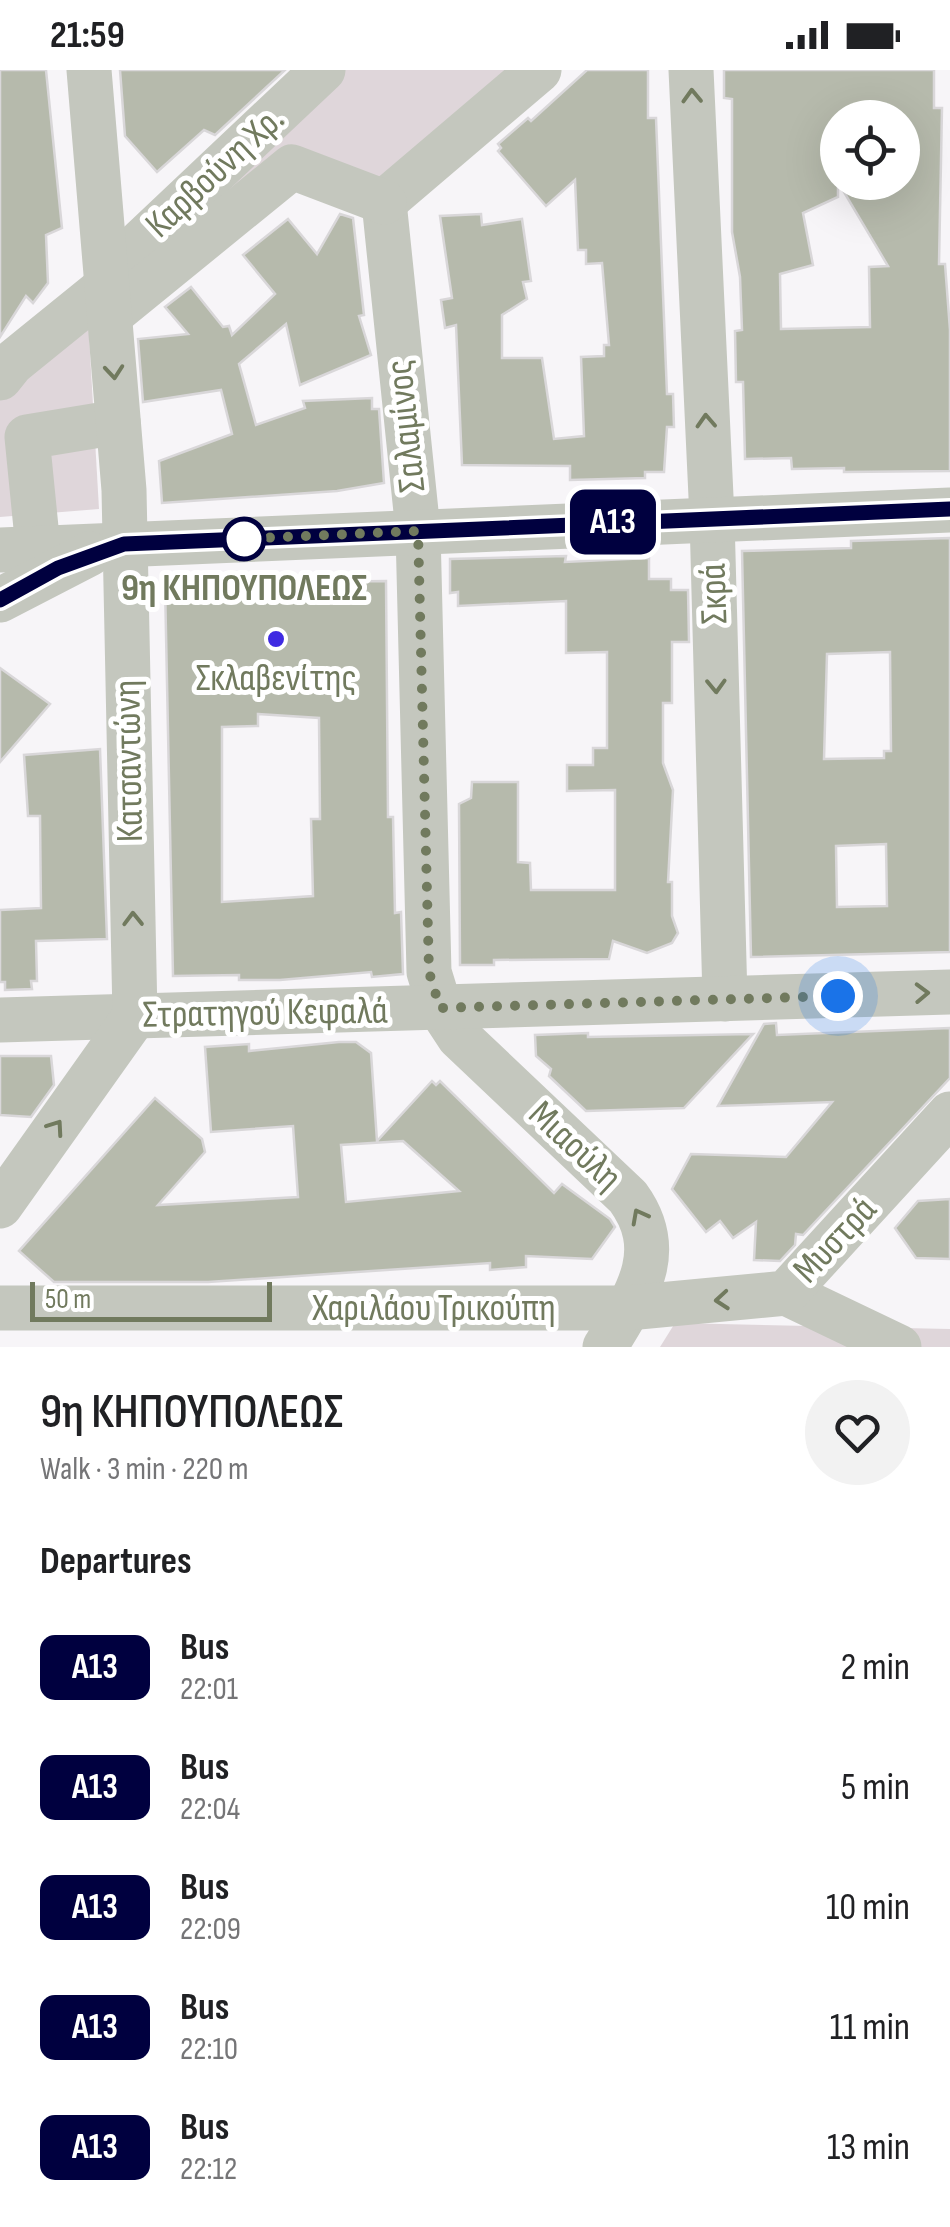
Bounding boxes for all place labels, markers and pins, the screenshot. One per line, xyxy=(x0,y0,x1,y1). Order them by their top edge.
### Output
marker: 9η ΚΗΠΟΥΠΟΛΕΩΣ xyxy=(223,518,265,560)
place label: 9η ΚΗΠΟΥΠΟΛΕΩΣ xyxy=(121,566,367,611)
marker: Σκλαβενίτης xyxy=(265,628,287,650)
place label: Σκλαβενίτης xyxy=(196,656,356,701)

